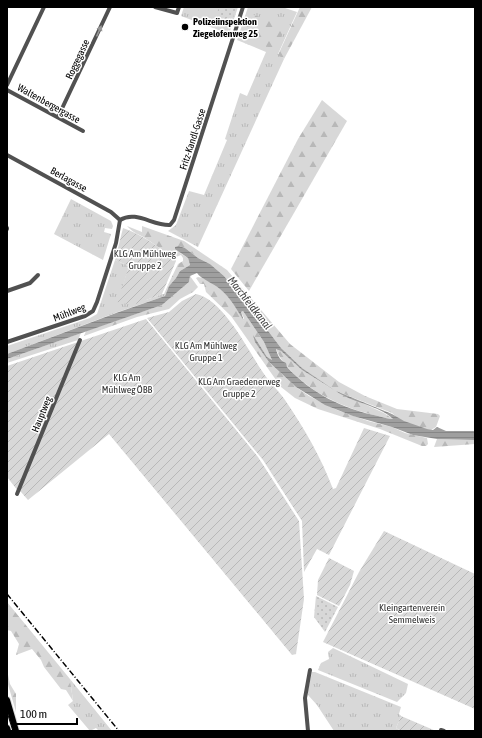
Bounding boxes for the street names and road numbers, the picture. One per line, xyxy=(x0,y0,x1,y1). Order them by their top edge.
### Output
street label: Roggegasse xyxy=(63,37,92,81)
street label: Waltenbergergasse xyxy=(15,82,82,125)
street label: Fritz-Kandl-Gasse xyxy=(177,107,208,171)
street label: Berlagasse xyxy=(49,165,89,194)
street label: Mühlweg xyxy=(52,301,88,324)
street label: Hauptweg xyxy=(29,394,54,434)

